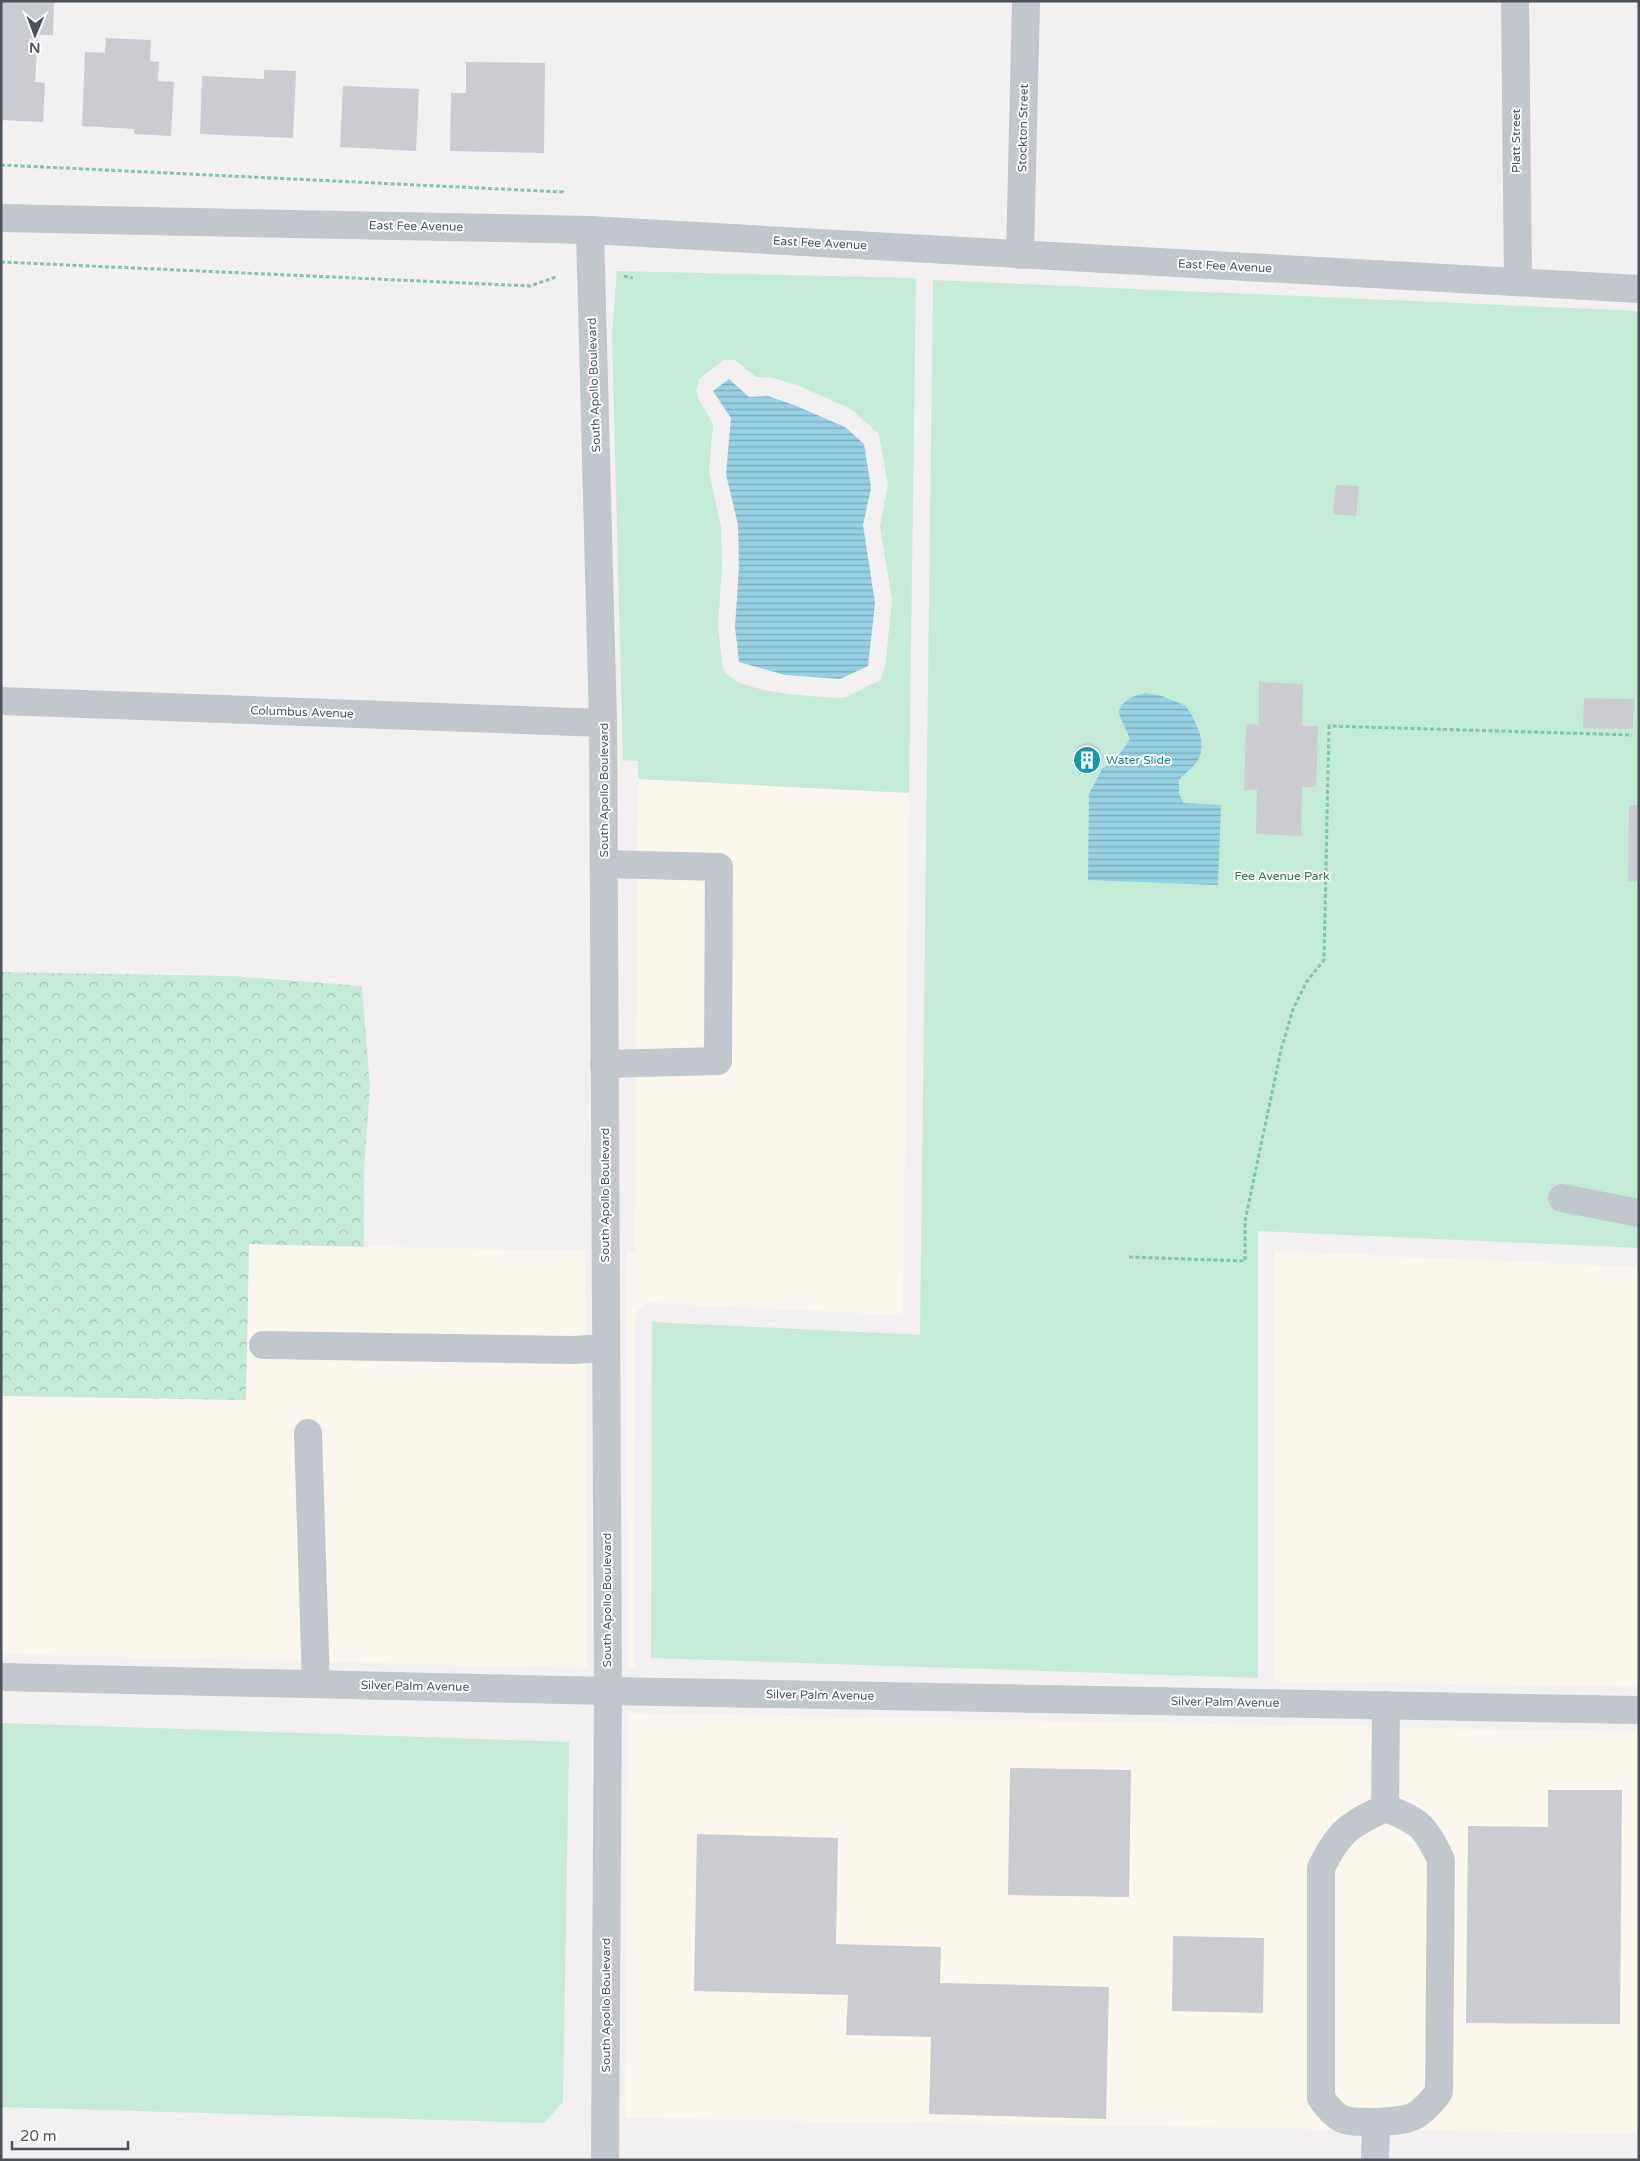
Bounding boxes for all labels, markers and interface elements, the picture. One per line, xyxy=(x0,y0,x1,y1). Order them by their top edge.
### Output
north arrow xyxy=(10,10,60,60)
text: N xyxy=(29,39,41,56)
street label: Stockton Street xyxy=(1015,83,1031,172)
street label: Platt Street xyxy=(1509,109,1523,173)
street label: East Fee Avenue xyxy=(369,218,463,234)
street label: East Fee Avenue xyxy=(773,234,868,252)
street label: East Fee Avenue xyxy=(1178,257,1273,275)
street label: South Apollo Boulevard xyxy=(585,317,603,453)
street label: Columbus Avenue xyxy=(250,703,354,721)
street label: South Apollo Boulevard xyxy=(597,723,611,857)
building icon: Water Slide xyxy=(1072,745,1102,775)
place label: Water Slide xyxy=(1106,753,1171,767)
park label: Fee Avenue Park xyxy=(1234,869,1330,883)
street label: South Apollo Boulevard xyxy=(598,1128,612,1262)
street label: South Apollo Boulevard xyxy=(600,1533,614,1667)
street label: Silver Palm Avenue xyxy=(361,1678,470,1694)
street label: Silver Palm Avenue xyxy=(766,1687,875,1703)
street label: Silver Palm Avenue xyxy=(1171,1694,1280,1710)
street label: South Apollo Boulevard xyxy=(599,1938,613,2072)
scale bar xyxy=(12,2118,129,2150)
text: 20 m xyxy=(20,2127,57,2145)

